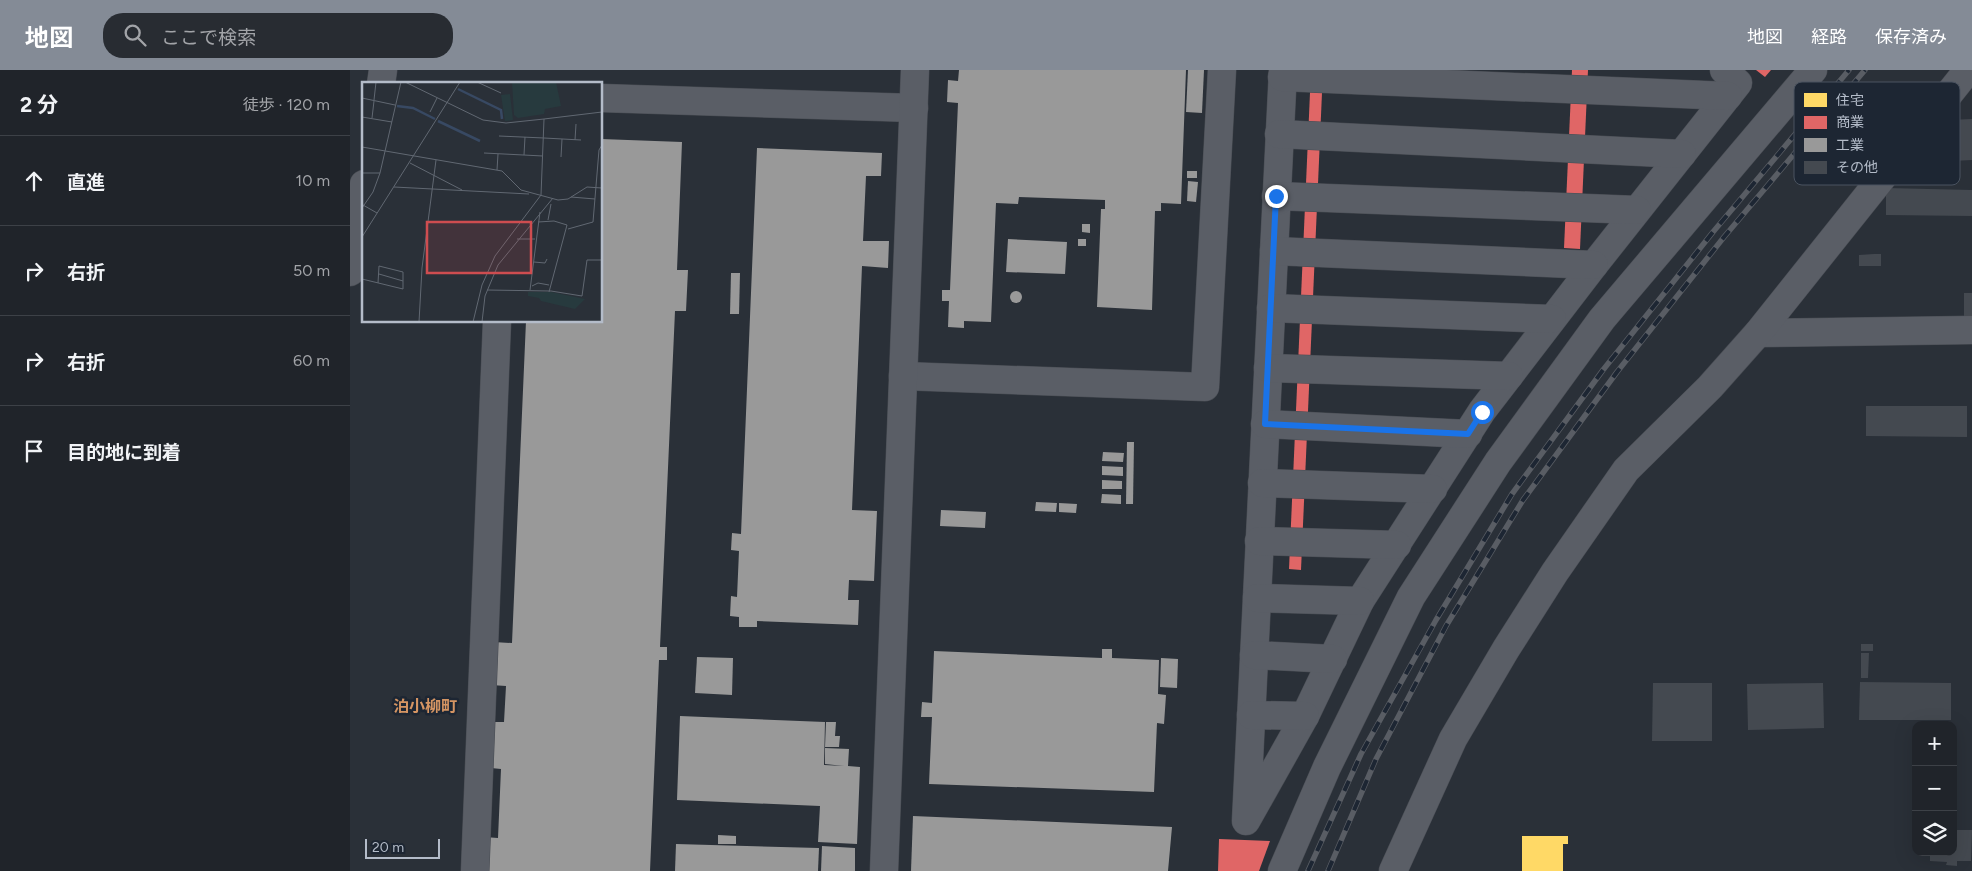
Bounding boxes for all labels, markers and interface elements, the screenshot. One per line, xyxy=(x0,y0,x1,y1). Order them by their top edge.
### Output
search box xyxy=(103,13,453,58)
icon: search xyxy=(121,21,149,49)
text: 地図 xyxy=(25,23,73,52)
text: ここで検索 xyxy=(161,26,256,49)
text: 地図 xyxy=(1747,26,1783,48)
text: 経路 xyxy=(1811,26,1847,48)
text: 保存済み xyxy=(1875,26,1947,48)
inset map xyxy=(362,82,602,322)
legend xyxy=(1794,82,1960,185)
text: 2 分 xyxy=(20,92,58,117)
text: 住宅 xyxy=(1836,92,1864,109)
text: 徒歩 · 120 m xyxy=(243,95,330,114)
text: 商業 xyxy=(1836,114,1864,131)
text: 工業 xyxy=(1836,137,1864,154)
text: その他 xyxy=(1836,159,1878,176)
icon: ahead xyxy=(20,167,48,195)
text: 直進 xyxy=(67,171,105,194)
text: 10 m xyxy=(296,171,330,190)
route end xyxy=(1265,185,1288,208)
icon: right xyxy=(20,257,48,285)
text: 右折 xyxy=(67,261,105,284)
text: 50 m xyxy=(293,261,330,280)
icon: right xyxy=(20,347,48,375)
text: 右折 xyxy=(67,351,105,374)
text: 60 m xyxy=(293,351,330,370)
route start xyxy=(1471,401,1494,424)
icon: arrive xyxy=(20,437,48,465)
text: 目的地に到着 xyxy=(67,441,181,464)
district label: 泊小柳町 xyxy=(393,697,457,716)
map controls xyxy=(1912,721,1957,856)
button: + xyxy=(1912,721,1957,766)
button: − xyxy=(1912,766,1957,811)
button: layers xyxy=(1912,811,1957,856)
scale bar xyxy=(365,836,440,859)
text: 20 m xyxy=(372,839,404,856)

